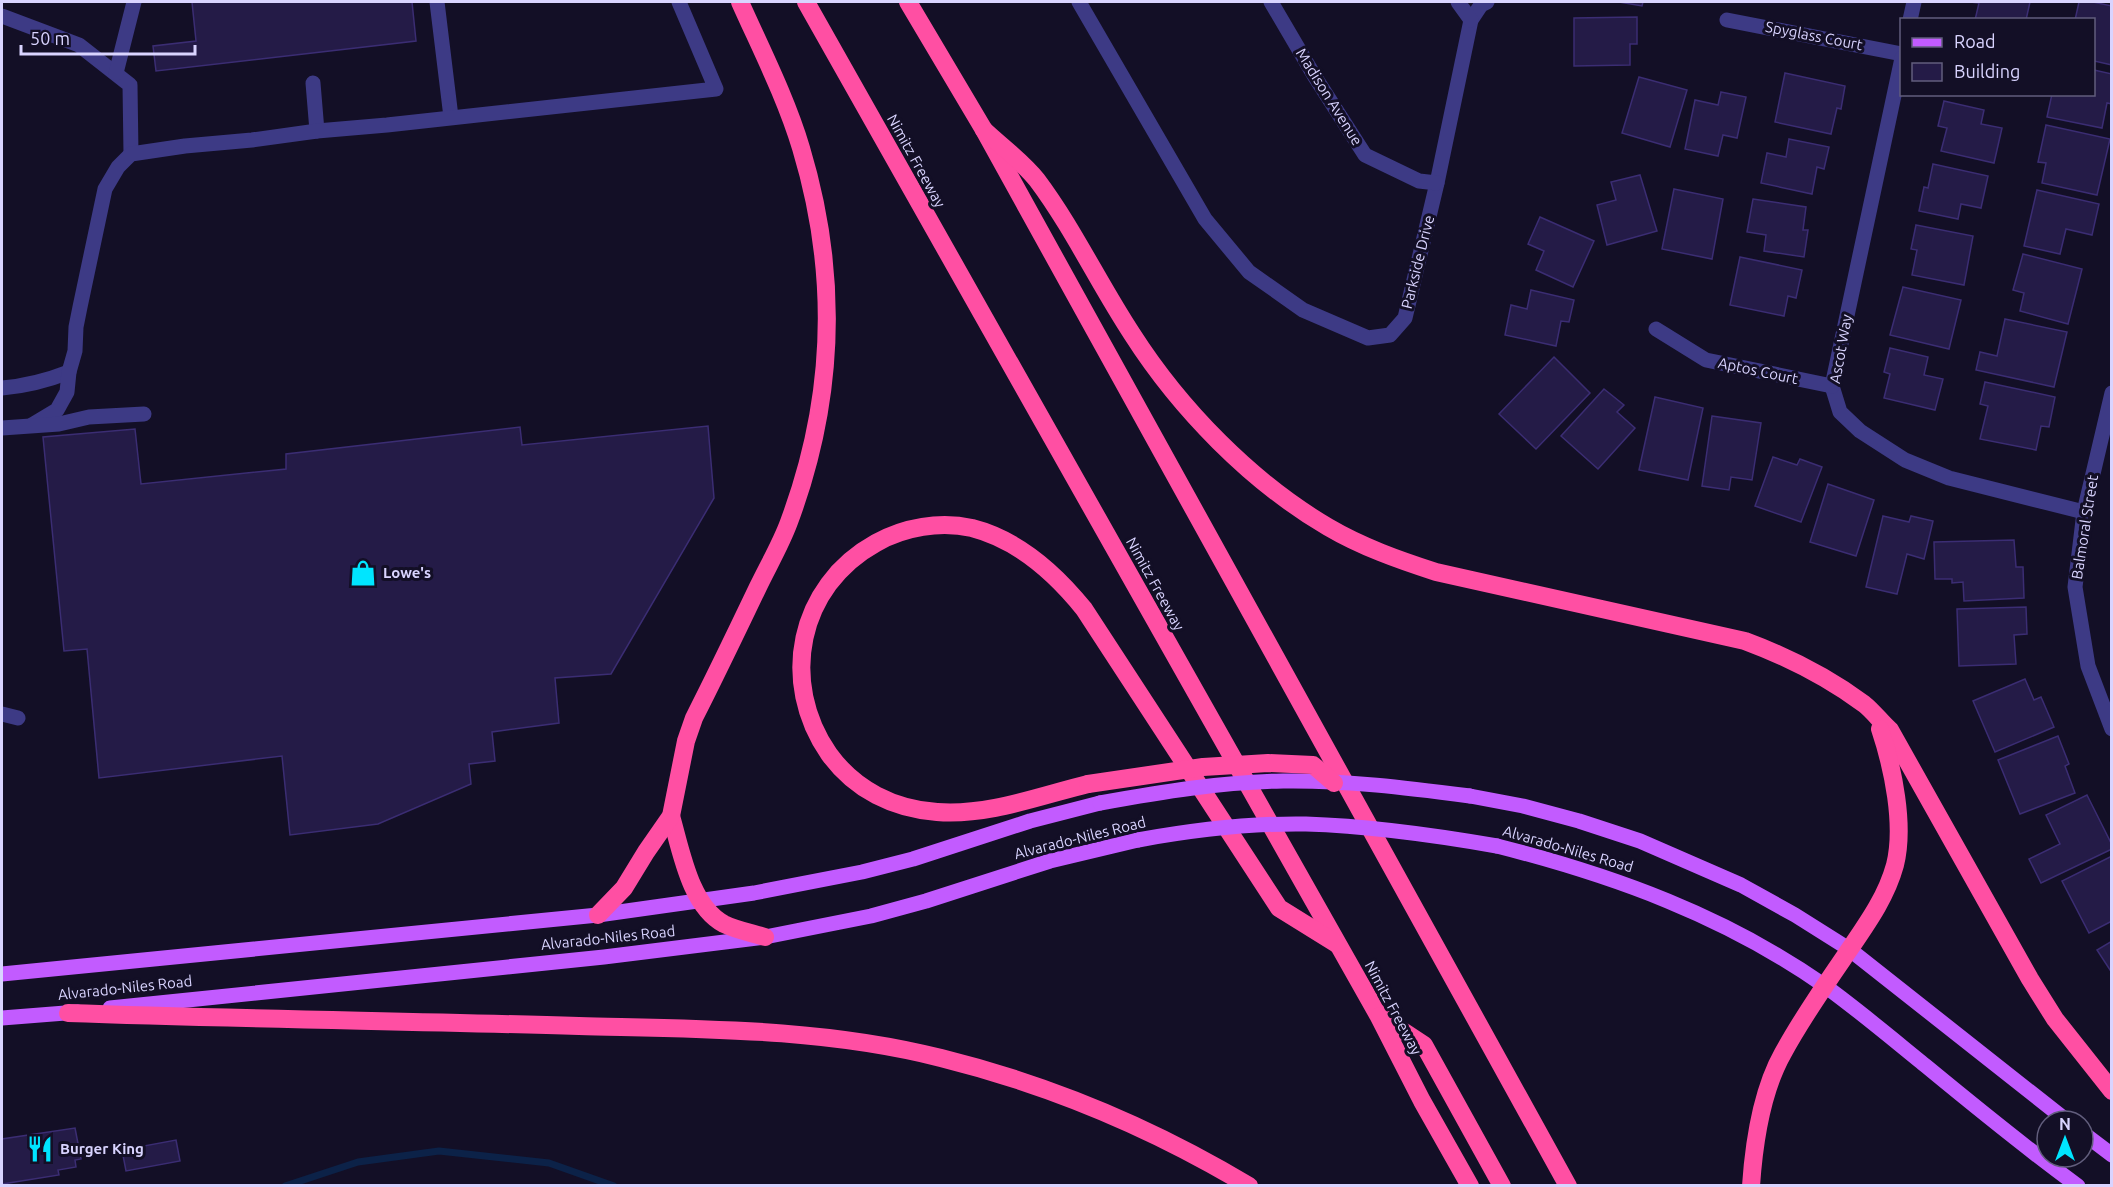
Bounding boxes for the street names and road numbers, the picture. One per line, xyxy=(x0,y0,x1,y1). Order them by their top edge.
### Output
street label: Spyglass Court xyxy=(1764,18,1864,53)
street label: Madison Avenue xyxy=(1293,45,1366,148)
street label: Nimitz Freeway xyxy=(884,111,949,210)
street label: Parkside Drive xyxy=(1398,213,1437,310)
street label: Ascot Way xyxy=(1826,313,1855,385)
street label: Aptos Court xyxy=(1717,354,1800,387)
street label: Balmoral Street xyxy=(2068,473,2101,580)
street label: Nimitz Freeway xyxy=(1123,534,1188,633)
street label: Alvarado-Niles Road xyxy=(1012,813,1147,862)
street label: Alvarado-Niles Road xyxy=(1501,822,1635,875)
street label: Alvarado-Niles Road xyxy=(540,922,676,953)
street label: Nimitz Freeway xyxy=(1362,958,1425,1057)
street label: Alvarado-Niles Road xyxy=(57,972,193,1003)

